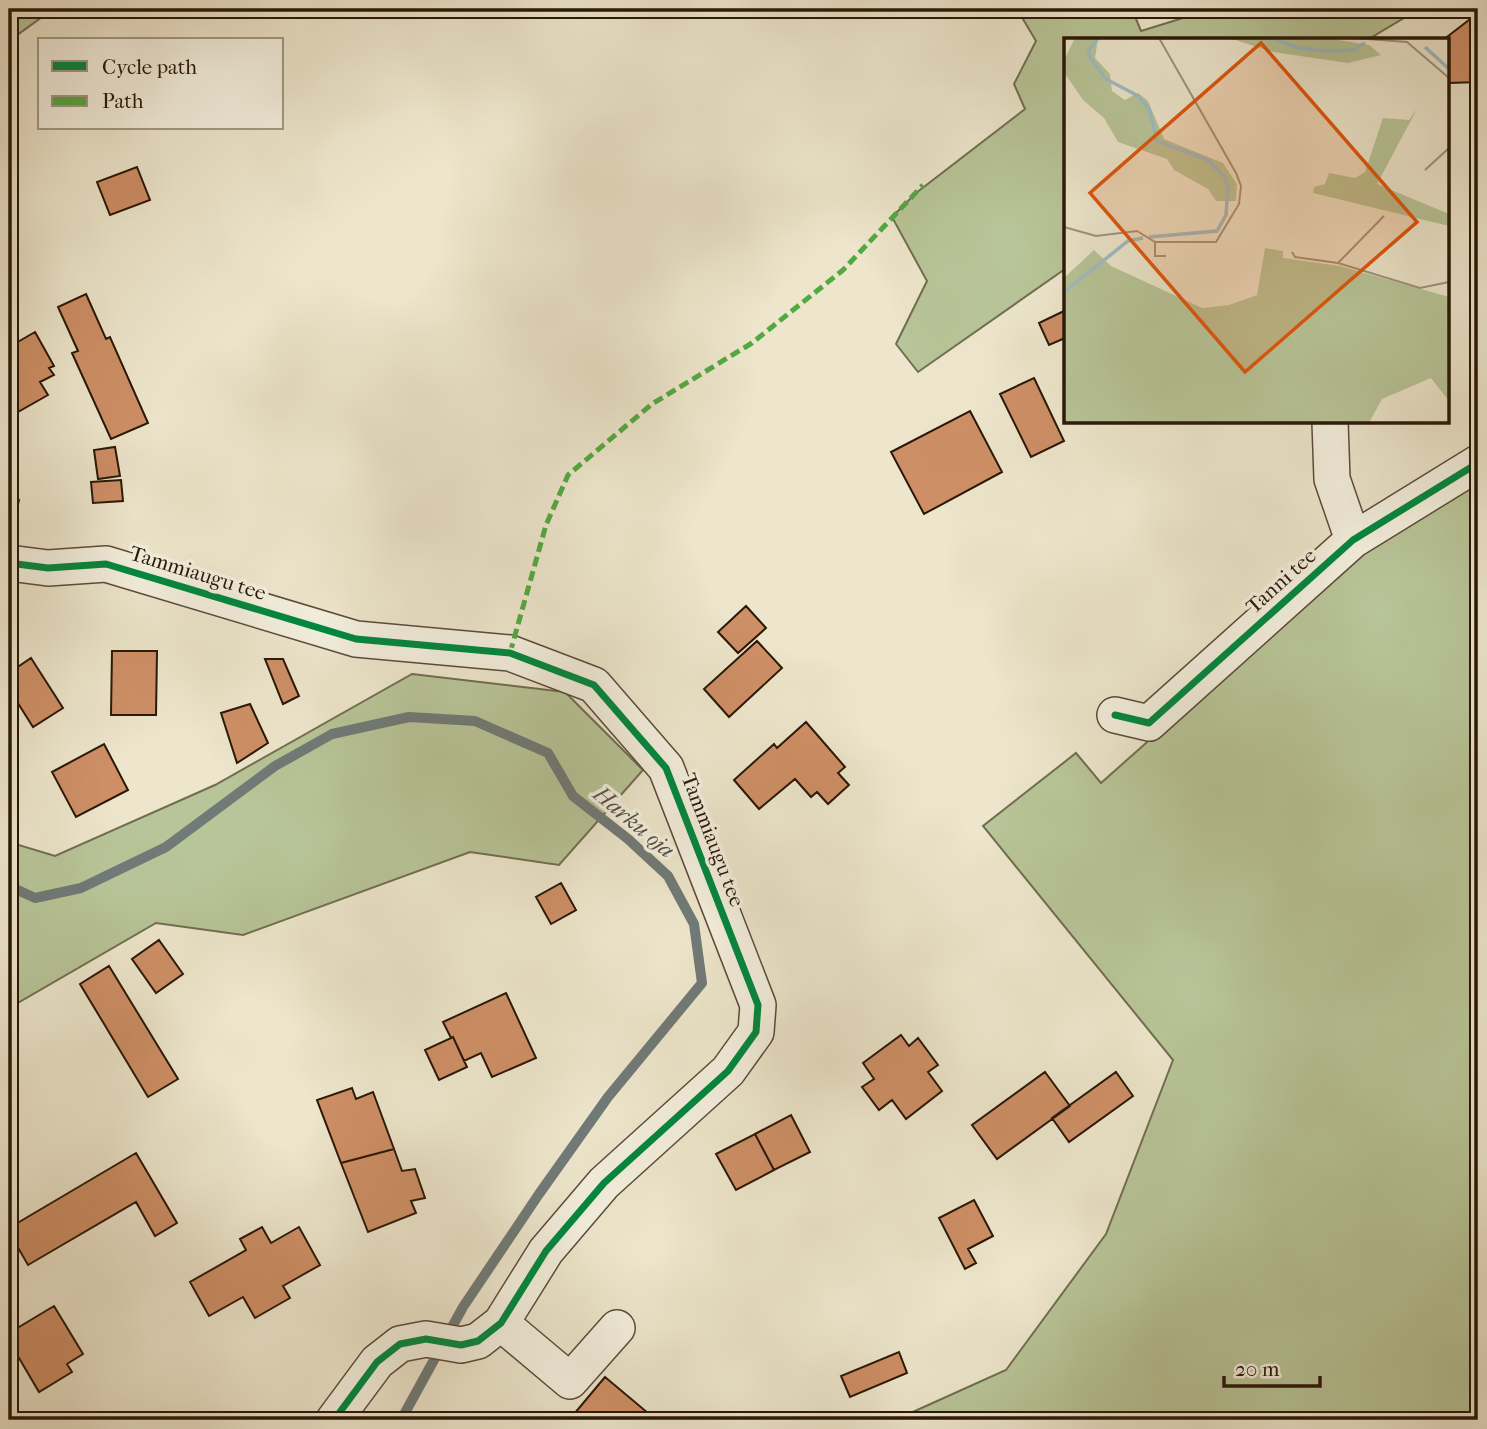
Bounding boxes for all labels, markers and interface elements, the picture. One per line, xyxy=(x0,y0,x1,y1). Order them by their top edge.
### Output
legend xyxy=(38,38,284,130)
inset map xyxy=(1064,38,1448,424)
text: Cycle path xyxy=(102,55,197,79)
text: Path xyxy=(102,89,144,113)
street label: Tammiaugu tee xyxy=(127,541,269,605)
street label: Tanni tee xyxy=(1241,543,1321,619)
street label: Tammiaugu tee xyxy=(677,770,749,910)
water label: Harku oja xyxy=(587,780,680,864)
scale bar xyxy=(1224,1345,1321,1389)
text: 20 m xyxy=(1235,1357,1280,1381)

